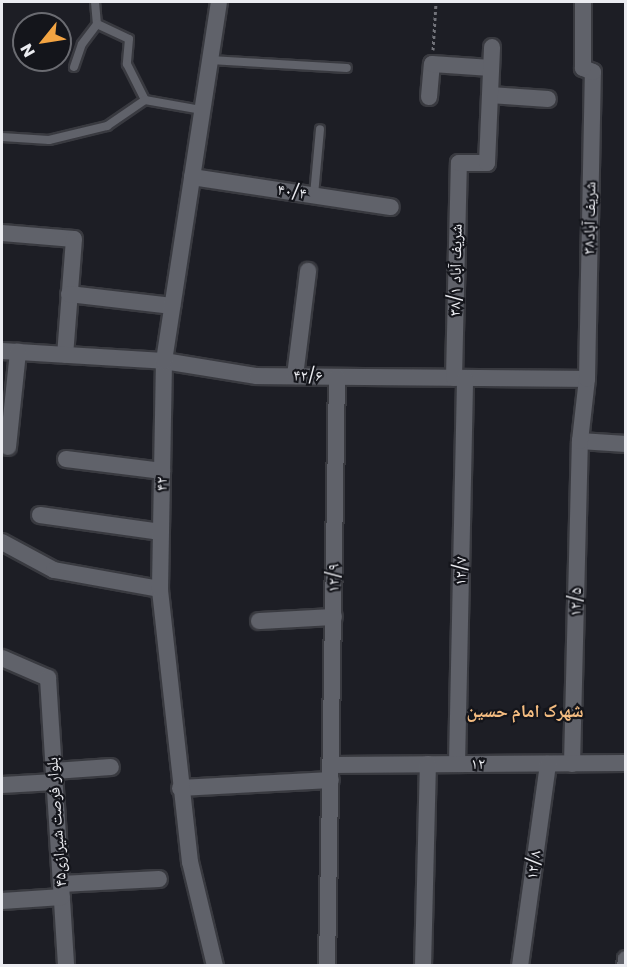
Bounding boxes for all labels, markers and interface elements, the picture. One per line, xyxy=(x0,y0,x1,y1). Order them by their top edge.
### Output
north arrow xyxy=(12,12,72,72)
text: N xyxy=(15,39,41,61)
street label: ۴۰/۴ xyxy=(276,180,308,204)
street label: شریف آباد۳۸ xyxy=(580,181,600,255)
street label: ۳۸/۱ شریف آباد xyxy=(446,224,466,316)
street label: ۴۲/۶ xyxy=(293,366,323,386)
street label: ۴۲ xyxy=(152,477,172,491)
street label: ۱۲/۷ xyxy=(451,556,471,586)
street label: ۱۲/۹ xyxy=(324,563,344,593)
street label: ۱۲/۵ xyxy=(566,587,586,617)
district label: شهرک امام حسین xyxy=(466,700,584,722)
street label: ۱۲ xyxy=(471,754,485,774)
street label: بلوار فرصت شیرازی۴۵ xyxy=(43,756,71,888)
street label: ۱۲/۸ xyxy=(522,849,546,881)

